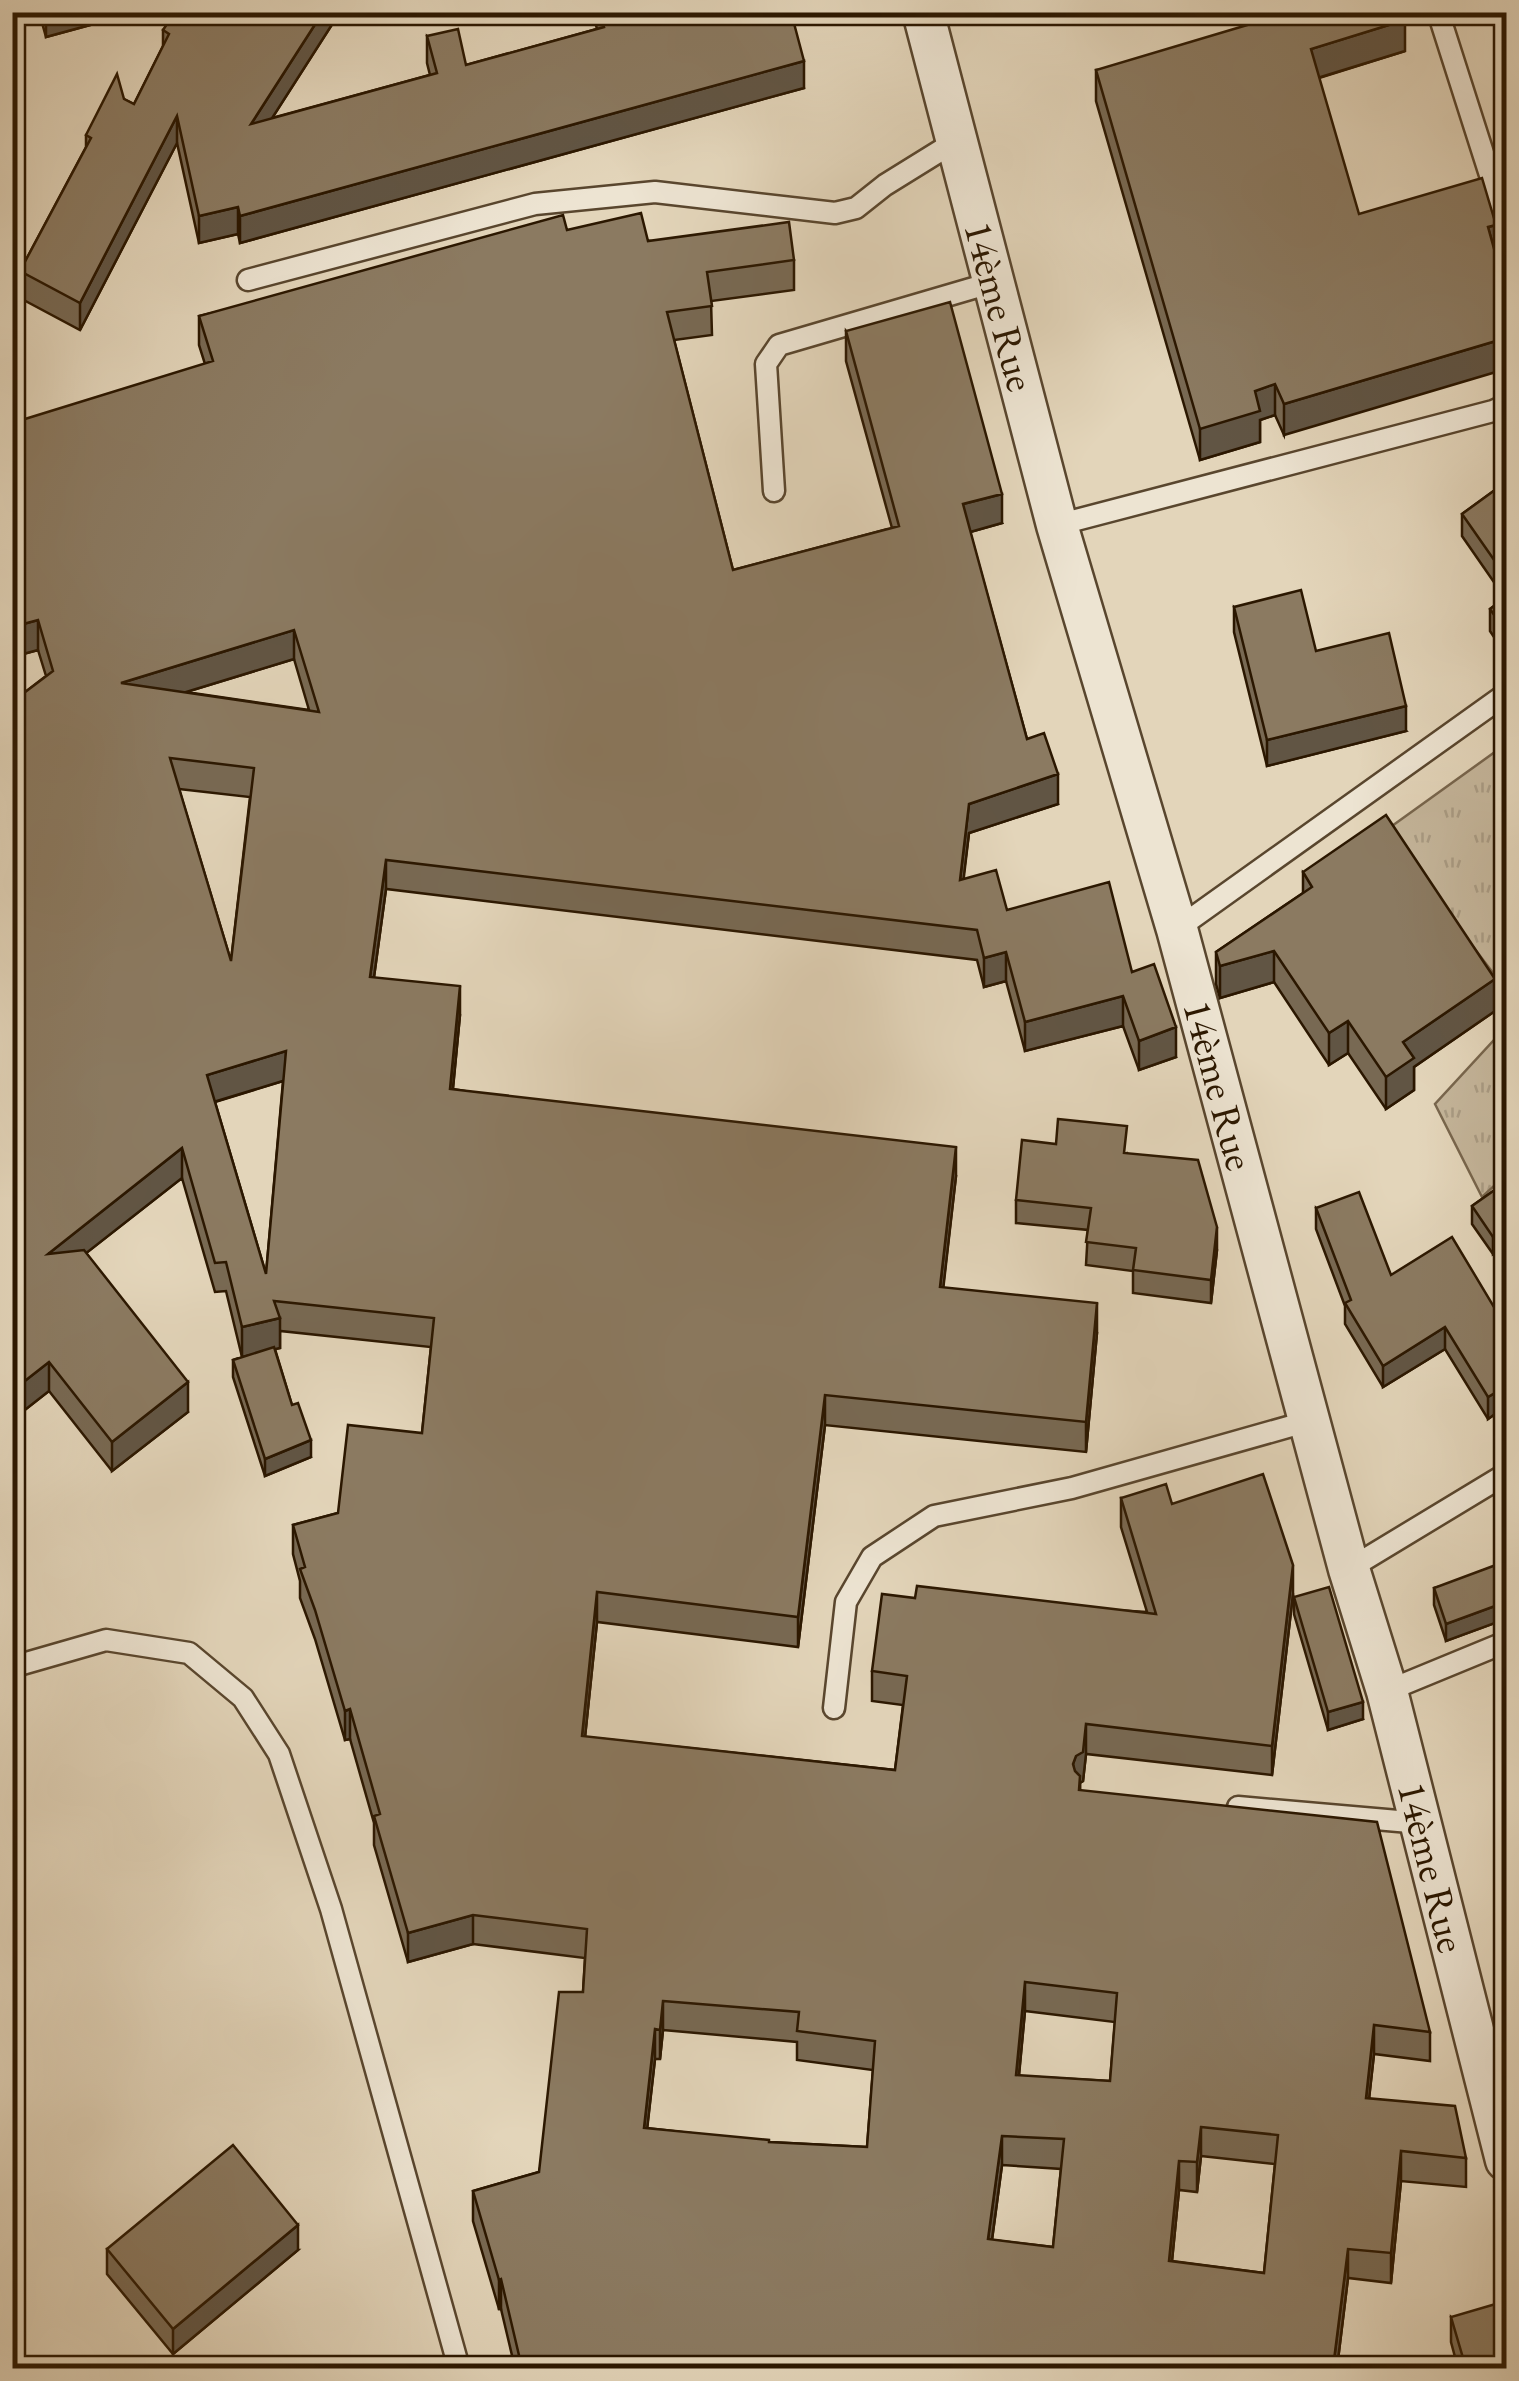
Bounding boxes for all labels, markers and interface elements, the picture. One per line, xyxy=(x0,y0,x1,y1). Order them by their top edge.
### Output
street label: 14ème Rue xyxy=(952,215,1048,397)
street label: 14ème Rue xyxy=(1171,994,1267,1176)
street label: 14ème Rue xyxy=(1386,1776,1478,1958)

